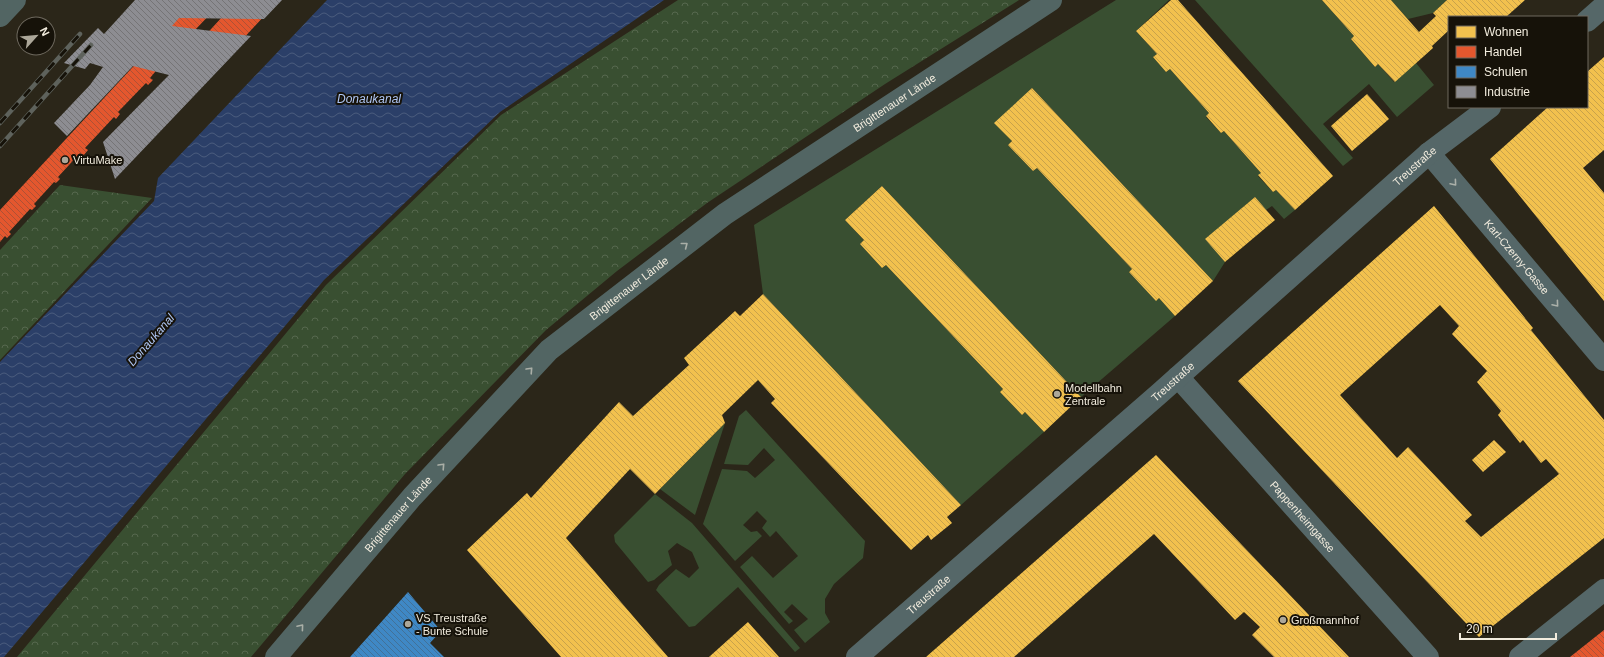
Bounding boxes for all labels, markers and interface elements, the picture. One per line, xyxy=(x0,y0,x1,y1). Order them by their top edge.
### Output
north arrow xyxy=(16,16,56,56)
legend xyxy=(1448,16,1588,108)
text: N xyxy=(38,25,52,38)
text: Wohnen xyxy=(1484,25,1528,39)
text: Handel xyxy=(1484,45,1522,59)
text: Schulen xyxy=(1484,65,1527,79)
street label: Brigittenauer Lände xyxy=(851,71,938,134)
text: Industrie xyxy=(1484,85,1530,99)
water label: Donaukanal xyxy=(337,92,401,106)
street label: Treustraße xyxy=(1391,144,1438,188)
place label: VirtuMake xyxy=(73,154,122,166)
marker: VirtuMake xyxy=(60,155,70,165)
one-way arrow xyxy=(1450,178,1457,186)
street label: Karl-Czerny-Gasse xyxy=(1482,217,1552,296)
one-way arrow xyxy=(681,242,688,249)
street label: Brigittenauer Lände xyxy=(587,254,671,322)
one-way arrow xyxy=(1552,299,1559,306)
water label: Donaukanal xyxy=(125,311,178,369)
street label: Treustraße xyxy=(1149,359,1197,404)
one-way arrow xyxy=(525,367,533,375)
place label: Modellbahn Zentrale xyxy=(1065,382,1122,407)
marker: Modellbahn Zentrale xyxy=(1052,389,1062,399)
one-way arrow xyxy=(437,463,444,471)
street label: Brigittenauer Lände xyxy=(362,474,434,554)
street label: Pappenheimgasse xyxy=(1268,478,1337,555)
street label: Treustraße xyxy=(905,573,953,617)
place label: VS Treustraße - Bunte Schule xyxy=(416,612,488,637)
place label: Großmannhof xyxy=(1291,614,1360,626)
marker: Großmannhof xyxy=(1278,615,1288,625)
scale bar xyxy=(1460,615,1556,641)
marker: VS Treustraße - Bunte Schule xyxy=(403,619,413,629)
text: 20 m xyxy=(1466,622,1493,636)
one-way arrow xyxy=(297,625,304,632)

